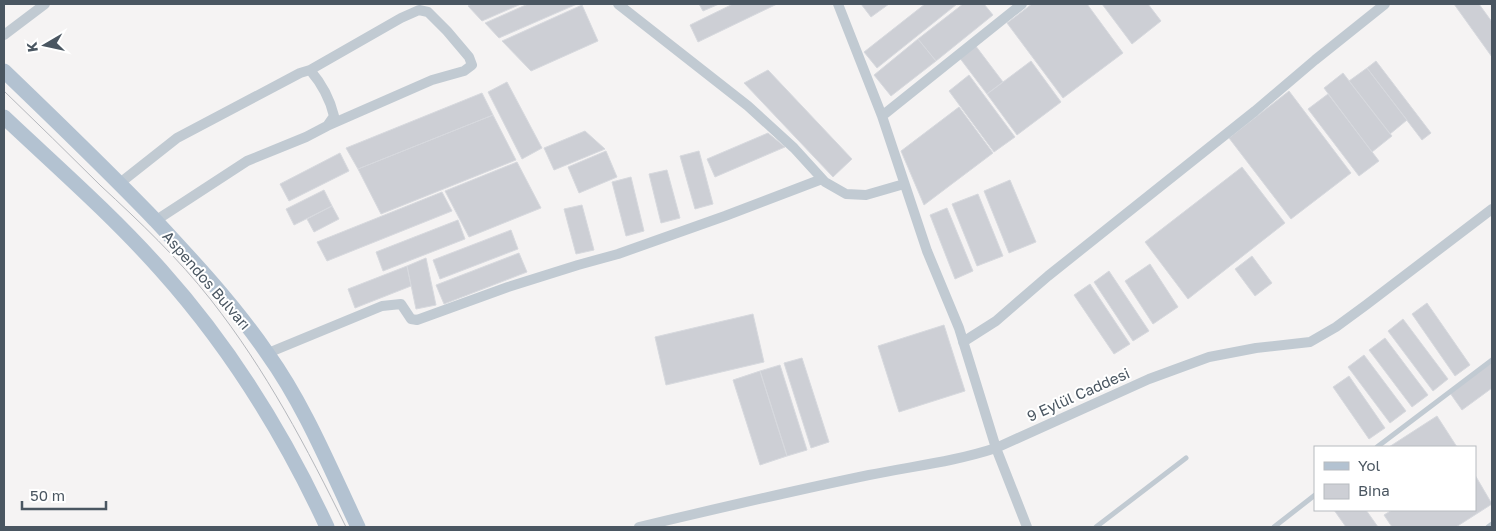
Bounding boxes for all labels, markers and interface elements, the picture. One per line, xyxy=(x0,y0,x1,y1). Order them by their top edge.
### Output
north arrow xyxy=(20,20,70,70)
text: K xyxy=(22,41,41,53)
street label: Aspendos Bulvarı xyxy=(159,227,255,333)
street label: 9 Eylül Caddesi xyxy=(1024,363,1132,425)
legend xyxy=(1314,446,1476,511)
text: Yol xyxy=(1358,456,1380,474)
scale bar xyxy=(22,478,106,510)
text: Bina xyxy=(1358,481,1390,499)
text: 50 m xyxy=(30,486,65,504)

